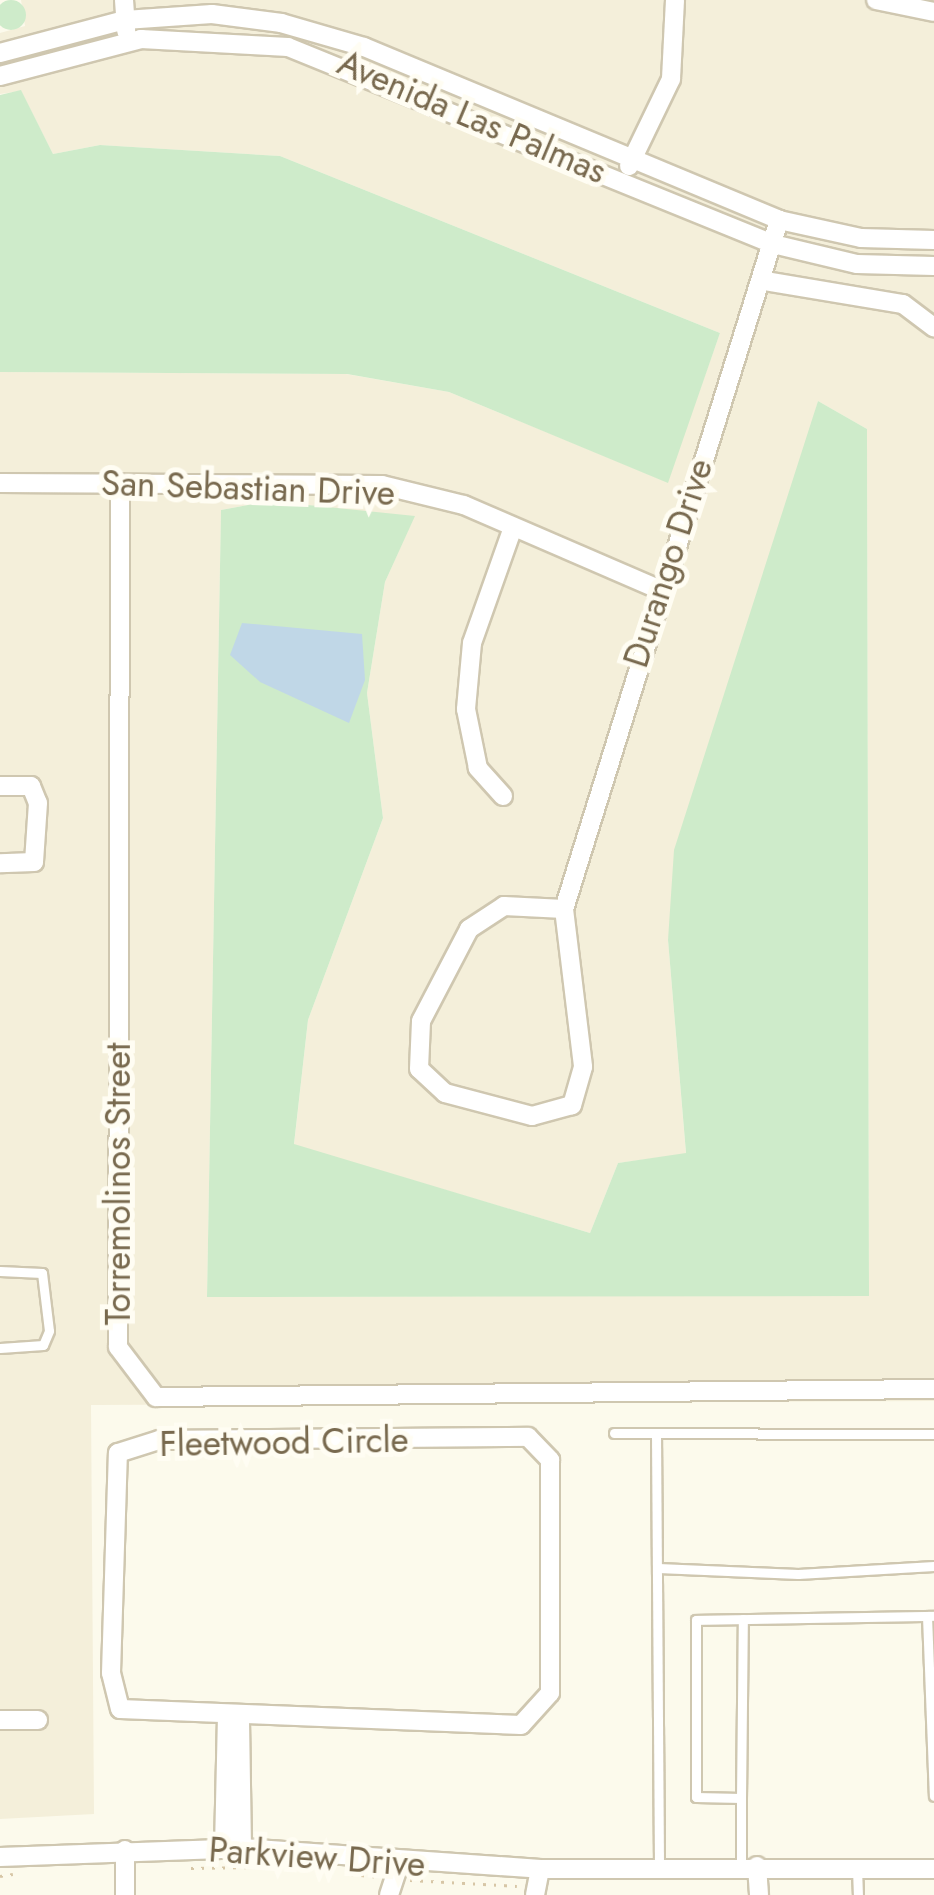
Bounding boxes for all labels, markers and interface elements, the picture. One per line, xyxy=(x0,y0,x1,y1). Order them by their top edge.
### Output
street label: Avenida Las Palmas xyxy=(331,42,613,192)
street label: Durango Drive xyxy=(615,453,721,673)
street label: San Sebastian Drive xyxy=(100,462,396,514)
street label: Torremolinos Street xyxy=(97,1043,139,1325)
street label: Fleetwood Circle xyxy=(159,1419,409,1465)
street label: Parkview Drive xyxy=(207,1828,427,1886)

